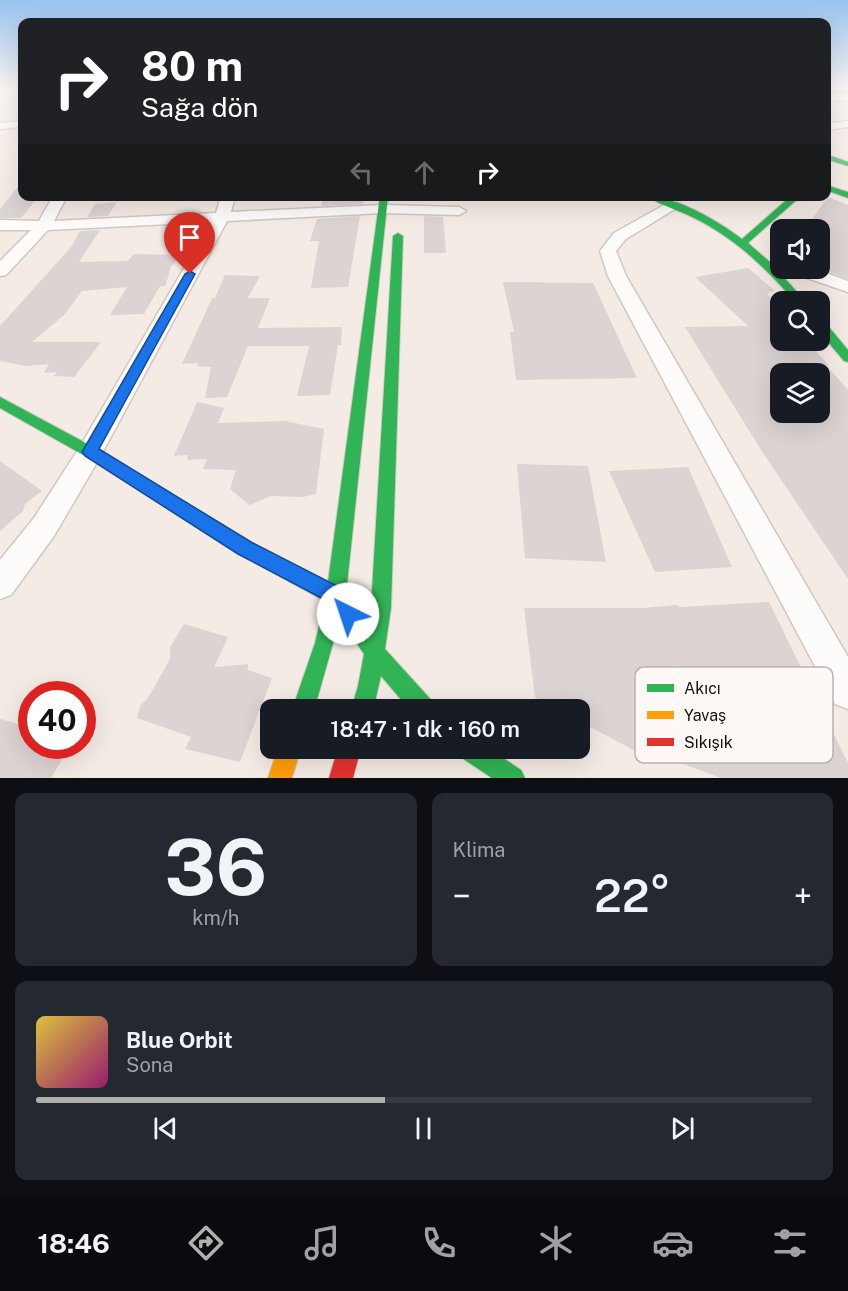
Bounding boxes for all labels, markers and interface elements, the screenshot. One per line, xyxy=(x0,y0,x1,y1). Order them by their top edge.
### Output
text: 80 m xyxy=(141,41,243,90)
icon: right xyxy=(42,42,120,120)
text: Sağa dön xyxy=(141,91,258,123)
icon: left xyxy=(345,156,378,189)
icon: ahead xyxy=(408,156,441,189)
icon: right xyxy=(471,156,504,189)
pin xyxy=(164,212,215,274)
map controls xyxy=(770,219,830,423)
button: sound xyxy=(770,219,830,279)
icon: arrive xyxy=(173,221,206,254)
button: search xyxy=(770,291,830,351)
button: layers xyxy=(770,363,830,423)
position arrow xyxy=(316,582,380,646)
legend xyxy=(635,667,833,763)
text: Akıcı xyxy=(684,679,721,698)
speed limit sign: 40 xyxy=(18,681,96,759)
text: Yavaş xyxy=(684,706,726,725)
text: 18:47 · 1 dk · 160 m xyxy=(330,716,520,742)
text: Sıkışık xyxy=(684,733,733,752)
text: 36 xyxy=(164,821,267,913)
text: Klima xyxy=(453,838,505,862)
text: 22° xyxy=(594,869,671,922)
text: − xyxy=(453,877,471,915)
text: + xyxy=(794,877,812,915)
text: km/h xyxy=(192,906,239,930)
text: Blue Orbit xyxy=(126,1027,233,1053)
text: Sona xyxy=(126,1053,173,1077)
icon: previous xyxy=(149,1112,182,1145)
icon: pause xyxy=(407,1112,440,1145)
icon: next xyxy=(666,1112,699,1145)
icon: directions xyxy=(185,1222,227,1264)
icon: music xyxy=(301,1222,343,1264)
icon: phone xyxy=(418,1222,460,1264)
icon: climate xyxy=(535,1222,577,1264)
icon: car xyxy=(652,1222,694,1264)
icon: filters xyxy=(769,1222,811,1264)
text: 18:46 xyxy=(37,1227,110,1259)

